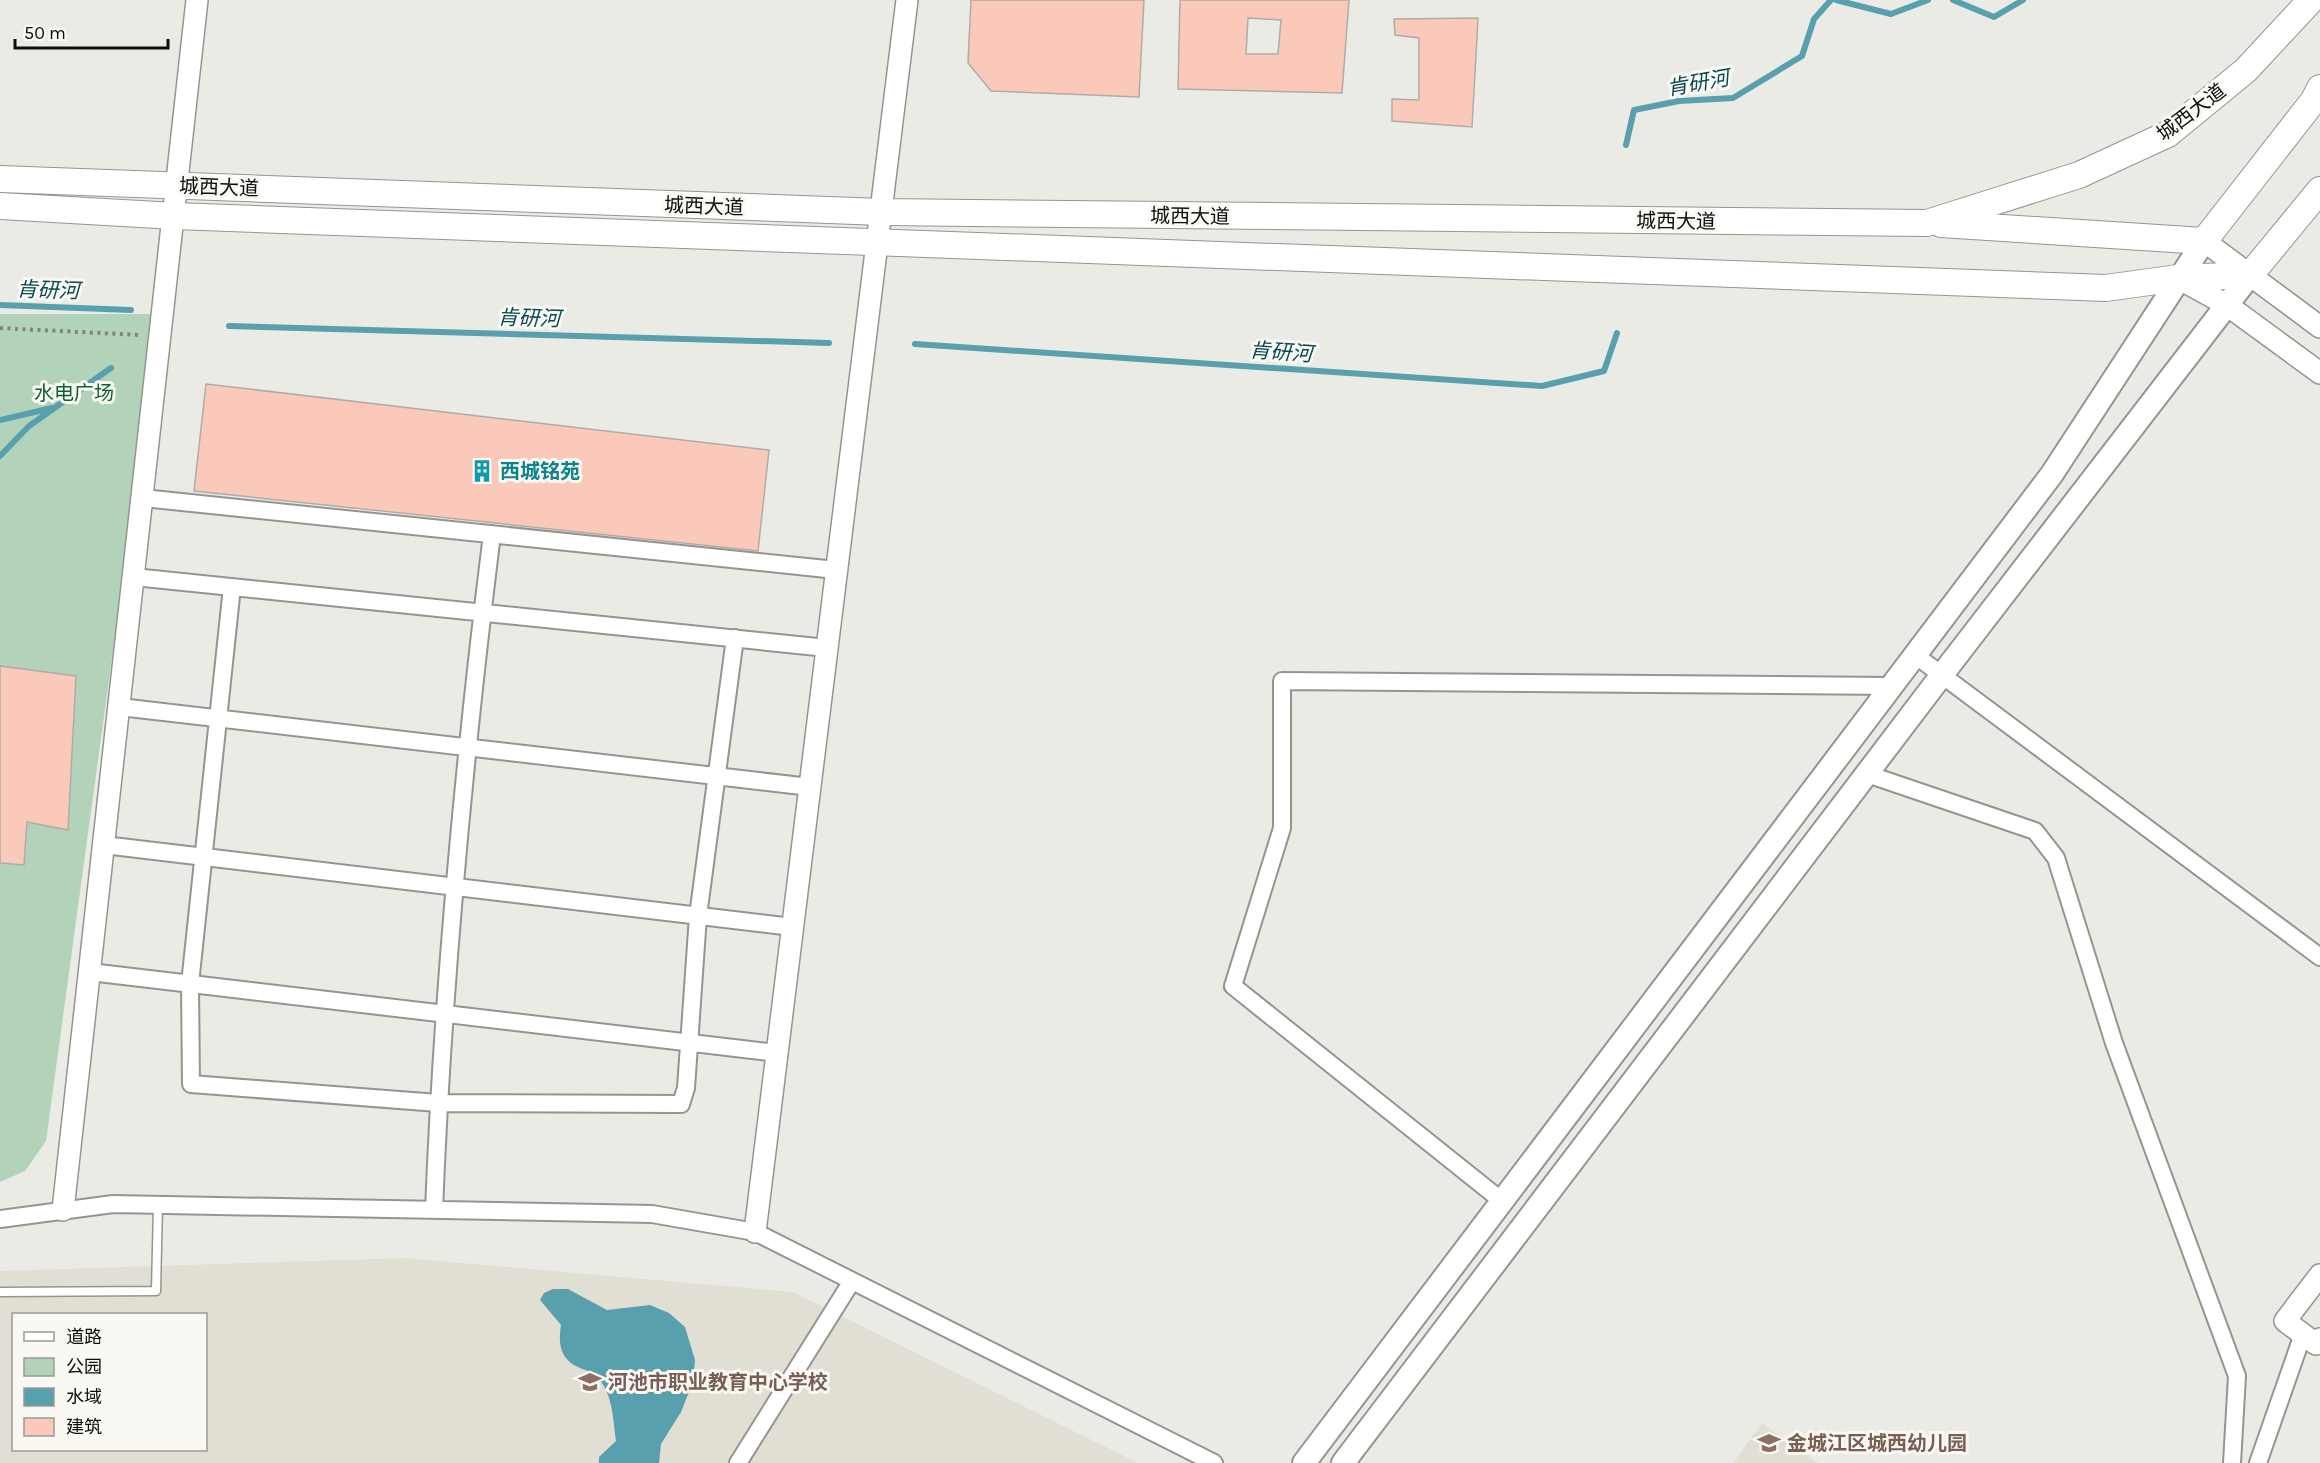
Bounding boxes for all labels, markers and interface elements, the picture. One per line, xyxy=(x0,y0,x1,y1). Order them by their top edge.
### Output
scale bar xyxy=(15,12,168,50)
text: 50 m xyxy=(24,22,66,44)
water label: 肯研河 xyxy=(1665,65,1735,100)
street label: 城西大道 xyxy=(2152,79,2230,146)
street label: 城西大道 xyxy=(179,175,259,200)
street label: 城西大道 xyxy=(664,194,744,219)
street label: 城西大道 xyxy=(1150,204,1230,229)
street label: 城西大道 xyxy=(1636,209,1716,234)
water label: 肯研河 xyxy=(16,277,84,303)
water label: 肯研河 xyxy=(497,305,565,331)
water label: 肯研河 xyxy=(1249,338,1317,366)
park label: 水电广场 xyxy=(34,382,114,405)
building icon: 西城铭苑 xyxy=(469,458,495,484)
place label: 西城铭苑 xyxy=(500,460,580,483)
legend xyxy=(12,1313,207,1451)
text: 道路 xyxy=(66,1326,102,1348)
text: 公园 xyxy=(66,1356,102,1378)
school or university icon: 河池市职业教育中心学校 xyxy=(577,1369,603,1395)
place label: 河池市职业教育中心学校 xyxy=(608,1371,828,1394)
text: 水域 xyxy=(66,1386,102,1408)
text: 建筑 xyxy=(66,1416,102,1438)
school or university icon: 金城江区城西幼儿园 xyxy=(1756,1430,1782,1456)
place label: 金城江区城西幼儿园 xyxy=(1787,1432,1967,1455)

